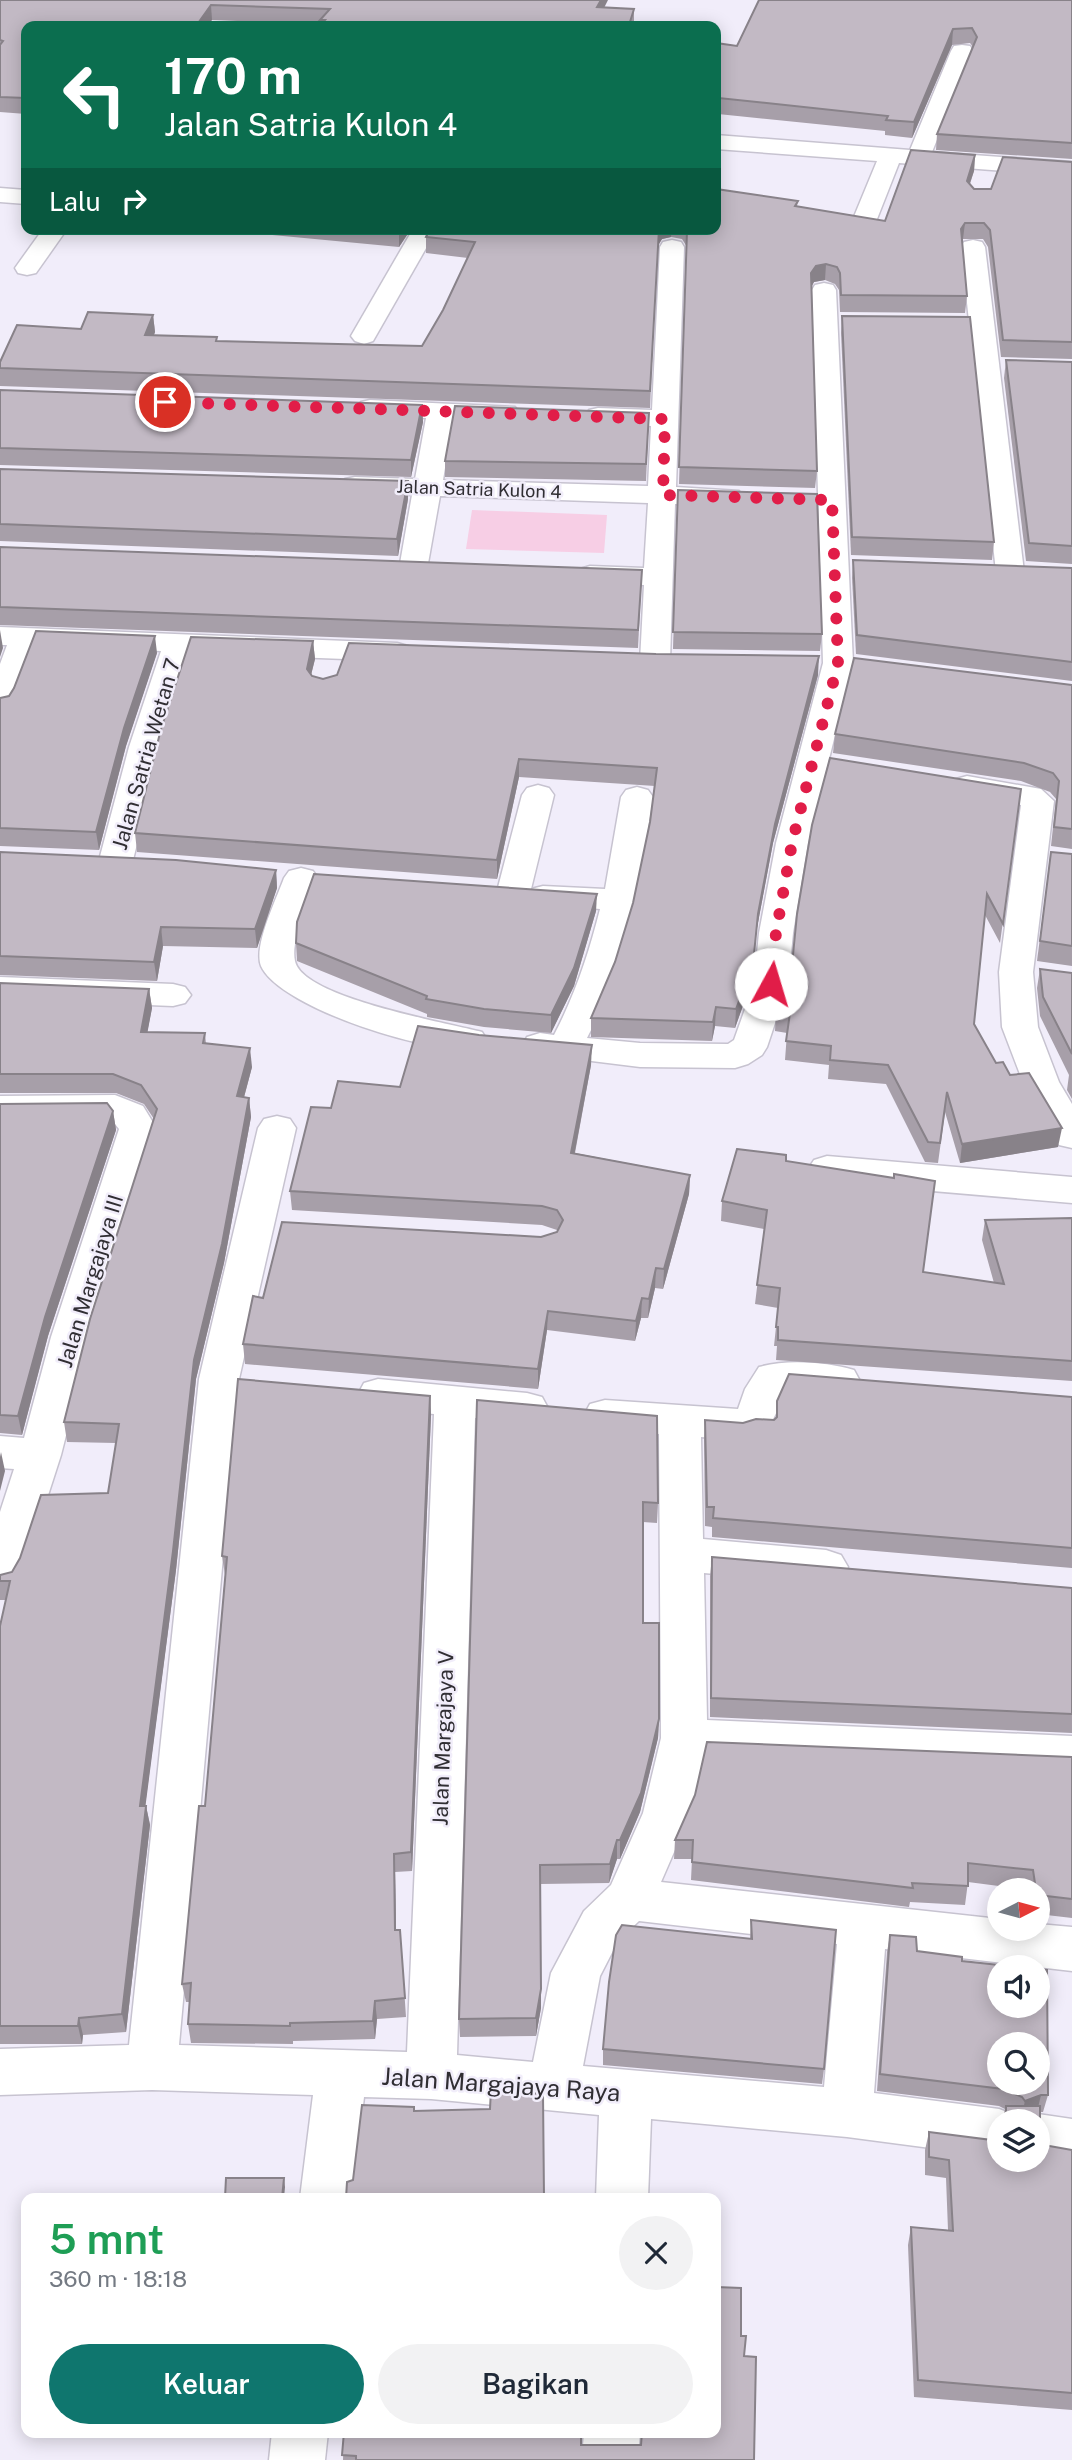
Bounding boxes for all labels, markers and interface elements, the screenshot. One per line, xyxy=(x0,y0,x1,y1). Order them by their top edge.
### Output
text: 170 m xyxy=(164,47,302,105)
icon: left xyxy=(49,49,140,140)
text: Jalan Satria Kulon 4 xyxy=(164,106,457,143)
icon: right xyxy=(115,182,153,220)
text: Lalu xyxy=(49,186,101,217)
pin xyxy=(135,372,195,432)
icon: arrive xyxy=(146,383,184,421)
street label: Jalan Satria Kulon 4 xyxy=(396,476,562,502)
street label: Jalan Satria Wetan 7 xyxy=(107,655,185,853)
position arrow xyxy=(734,947,808,1021)
street label: Jalan Margajaya III xyxy=(52,1191,128,1371)
street label: Jalan Margajaya V xyxy=(427,1650,459,1826)
north arrow xyxy=(987,1878,1050,1941)
map controls xyxy=(987,1878,1050,2172)
button: sound xyxy=(987,1955,1050,2018)
button: search xyxy=(987,2032,1050,2095)
street label: Jalan Margajaya Raya xyxy=(381,2062,621,2106)
button: layers xyxy=(987,2109,1050,2172)
text: 5 mnt xyxy=(49,2214,164,2263)
button: close xyxy=(619,2216,693,2290)
text: 360 m · 18:18 xyxy=(49,2265,187,2292)
button: Keluar xyxy=(49,2344,364,2424)
button: Bagikan xyxy=(378,2344,693,2424)

